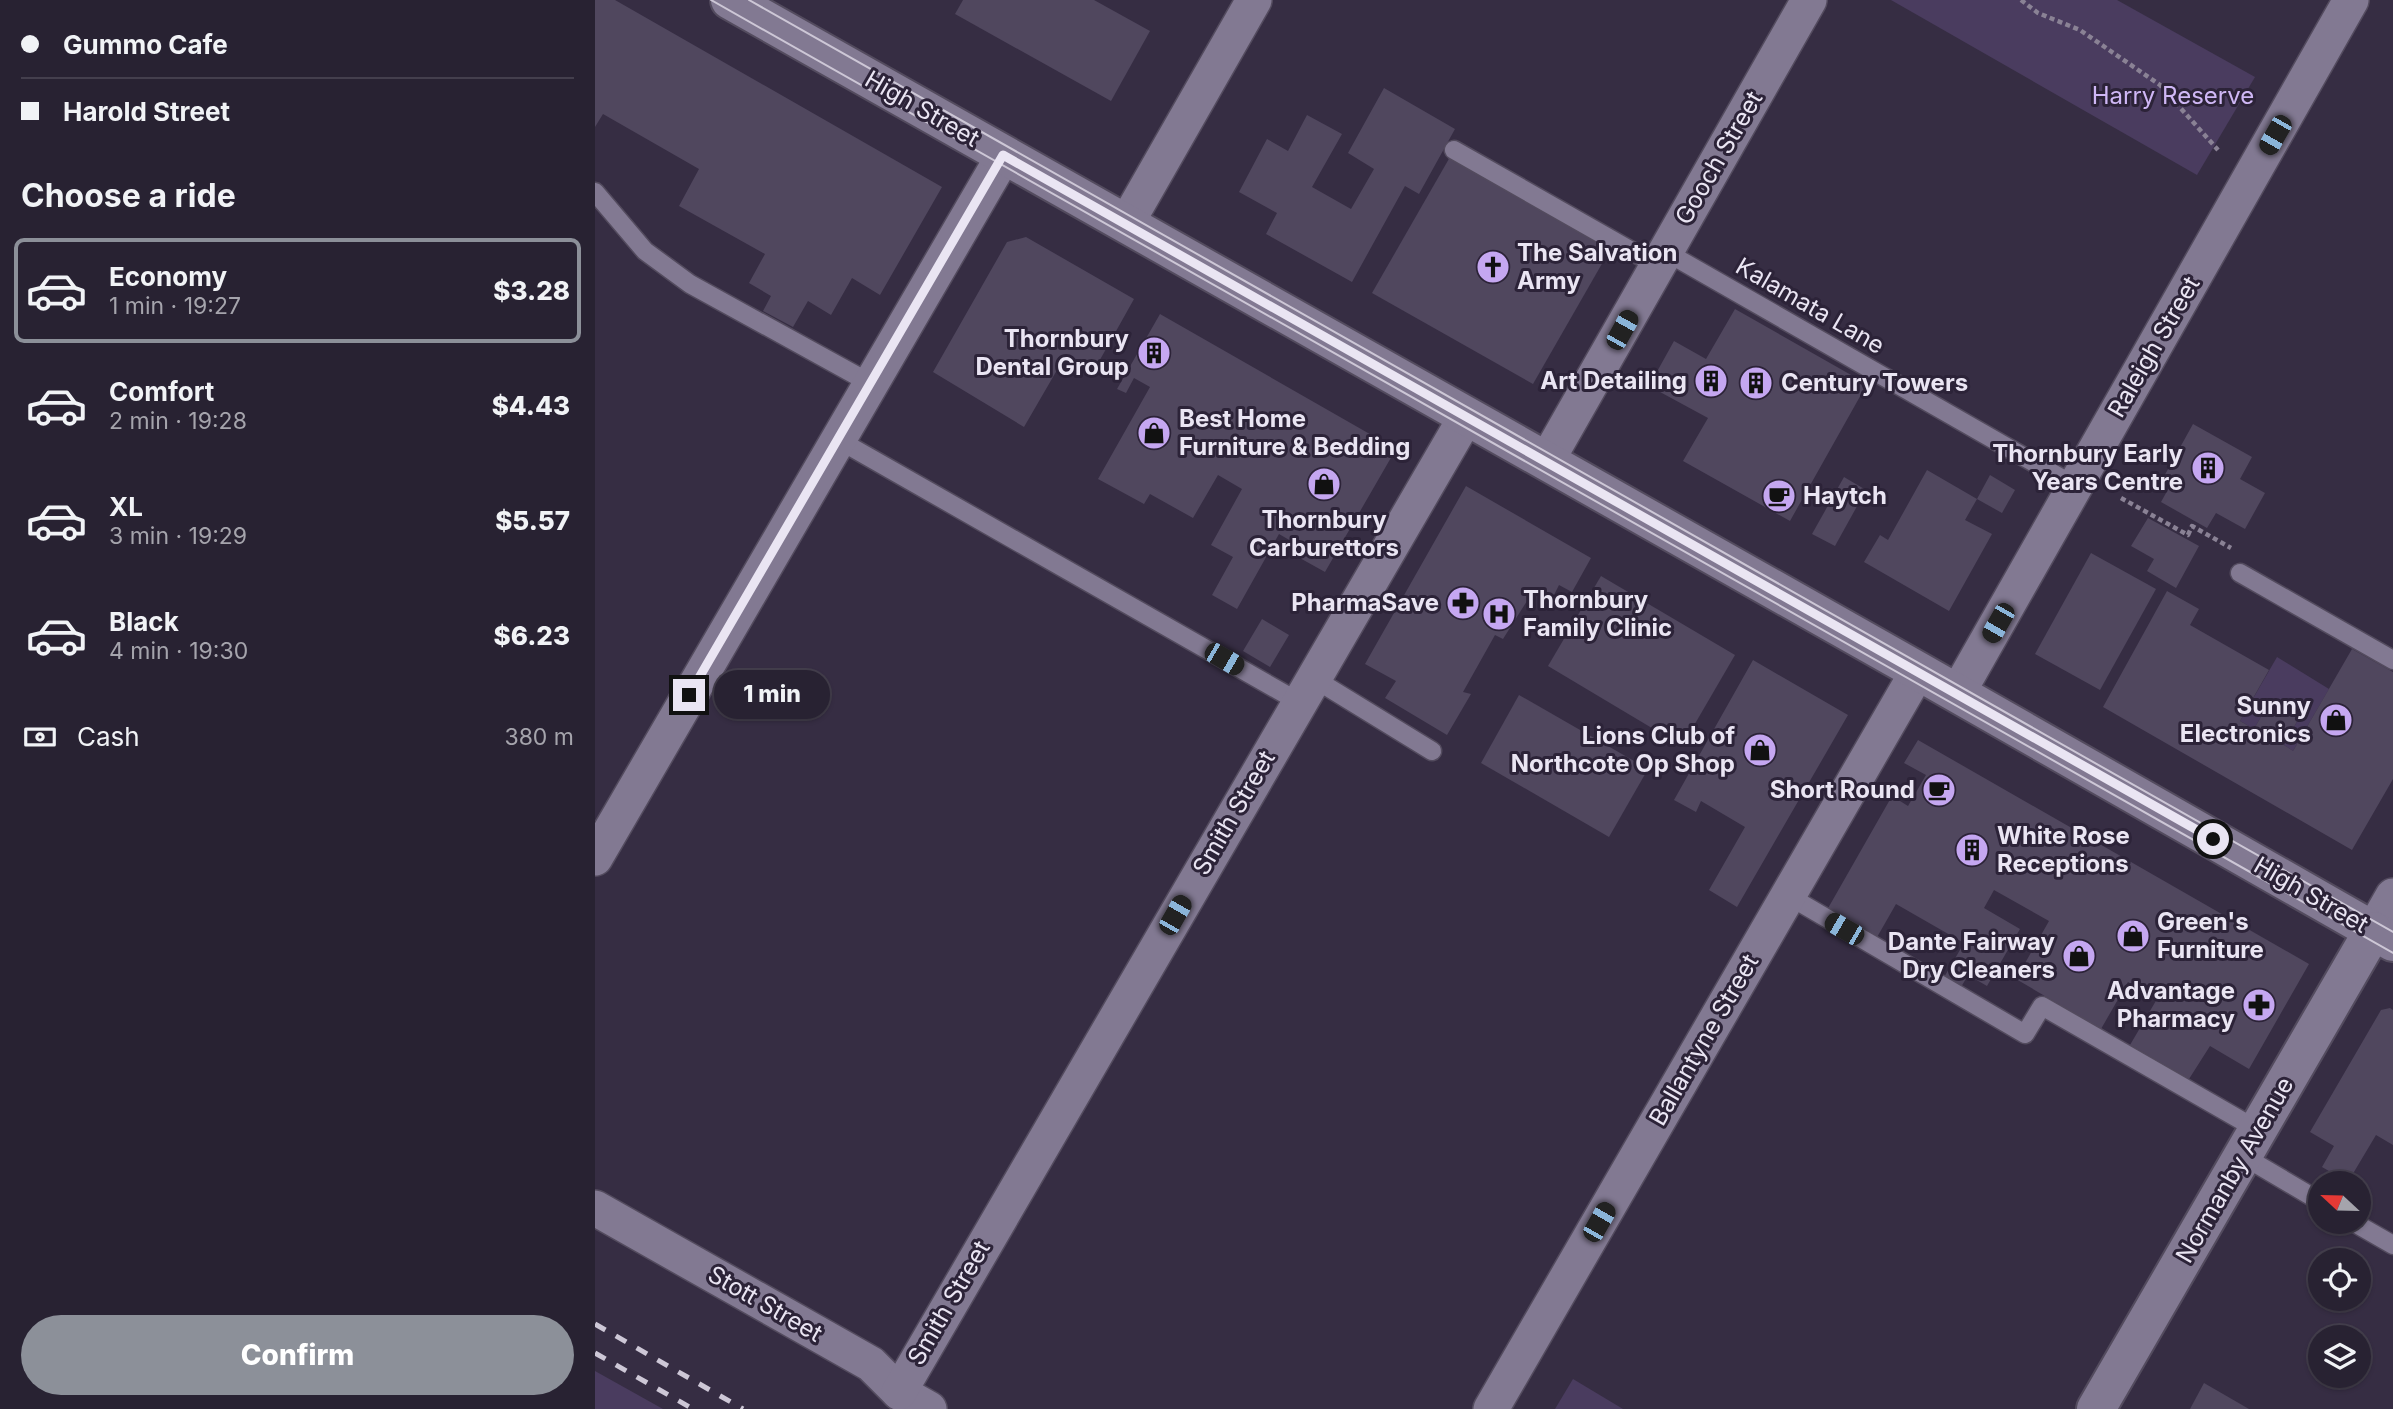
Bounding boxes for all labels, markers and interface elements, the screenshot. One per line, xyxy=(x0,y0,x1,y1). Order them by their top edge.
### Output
text: Gummo Cafe xyxy=(63,29,228,60)
street label: High Street xyxy=(860,64,985,153)
park label: Harry Reserve xyxy=(2092,81,2254,110)
street label: Gooch Street xyxy=(1669,86,1768,230)
text: Harold Street xyxy=(63,96,230,127)
car xyxy=(2256,112,2295,158)
text: Choose a ride xyxy=(21,176,236,215)
place label: The Salvation Army xyxy=(1517,238,1677,295)
church icon: The Salvation Army xyxy=(1474,248,1512,286)
street label: Kalamata Lane xyxy=(1731,251,1890,360)
icon: car xyxy=(25,259,88,322)
text: Economy xyxy=(109,261,227,292)
street label: Raleigh Street xyxy=(2102,271,2206,422)
text: $3.28 xyxy=(493,275,570,306)
text: 1 min · 19:27 xyxy=(109,292,241,320)
car xyxy=(1603,307,1642,353)
place label: Thornbury Dental Group xyxy=(975,324,1130,381)
building icon: Thornbury Dental Group xyxy=(1135,334,1173,372)
building icon: Art Detailing xyxy=(1692,362,1730,400)
building icon: Century Towers xyxy=(1737,364,1775,402)
place label: Art Detailing xyxy=(1540,366,1687,395)
place label: Century Towers xyxy=(1781,368,1968,397)
icon: car xyxy=(25,374,88,437)
text: Comfort xyxy=(109,376,214,407)
text: $4.43 xyxy=(492,390,570,421)
place label: Best Home Furniture & Bedding xyxy=(1179,404,1410,461)
text: 2 min · 19:28 xyxy=(109,407,247,435)
shop icon: Best Home Furniture & Bedding xyxy=(1135,414,1173,452)
place label: Thornbury Early Years Centre xyxy=(1992,439,2184,496)
building icon: Thornbury Early Years Centre xyxy=(2189,449,2227,487)
shop icon: Thornbury Carburettors xyxy=(1305,465,1343,503)
cafe icon: Haytch xyxy=(1760,477,1798,515)
place label: Haytch xyxy=(1803,481,1887,510)
icon: car xyxy=(25,489,88,552)
text: XL xyxy=(109,491,143,522)
text: $5.57 xyxy=(495,505,570,536)
place label: Thornbury Carburettors xyxy=(1249,505,1399,562)
text: 3 min · 19:29 xyxy=(109,522,247,550)
pharmacy icon: PharmaSave xyxy=(1444,584,1482,622)
place label: Thornbury Family Clinic xyxy=(1523,585,1672,642)
place label: PharmaSave xyxy=(1291,588,1439,617)
hospital icon: Thornbury Family Clinic xyxy=(1480,595,1518,633)
car xyxy=(1979,600,2018,646)
icon: car xyxy=(25,604,88,667)
text: Black xyxy=(109,606,179,637)
text: $6.23 xyxy=(494,620,570,651)
text: 4 min · 19:30 xyxy=(109,637,248,665)
car xyxy=(1201,639,1248,679)
callout: 1 min xyxy=(714,670,829,720)
route end xyxy=(673,679,705,711)
text: 1 min xyxy=(743,680,801,708)
place label: Sunny Electronics xyxy=(2180,691,2312,748)
shop icon: Sunny Electronics xyxy=(2317,701,2355,739)
icon: cash xyxy=(21,718,59,756)
text: Cash xyxy=(77,721,140,752)
place label: Lions Club of Northcote Op Shop xyxy=(1511,721,1735,778)
text: 380 m xyxy=(504,723,574,751)
shop icon: Lions Club of Northcote Op Shop xyxy=(1741,731,1779,769)
street label: Smith Street xyxy=(1186,745,1281,880)
cafe icon: Short Round xyxy=(1920,771,1958,809)
place label: Short Round xyxy=(1770,775,1915,804)
place label: White Rose Receptions xyxy=(1997,821,2130,878)
route start xyxy=(2197,823,2229,855)
building icon: White Rose Receptions xyxy=(1953,831,1991,869)
street label: High Street xyxy=(2249,850,2374,939)
car xyxy=(1156,892,1195,938)
place label: Green's Furniture xyxy=(2157,907,2264,964)
car xyxy=(1821,909,1868,949)
shop icon: Green's Furniture xyxy=(2114,917,2152,955)
place label: Dante Fairway Dry Cleaners xyxy=(1888,927,2056,984)
shop icon: Dante Fairway Dry Cleaners xyxy=(2060,937,2098,975)
street label: Ballantyne Street xyxy=(1643,949,1764,1131)
place label: Advantage Pharmacy xyxy=(2107,976,2236,1033)
pharmacy icon: Advantage Pharmacy xyxy=(2240,986,2278,1024)
street label: Normanby Avenue xyxy=(2170,1072,2299,1268)
north arrow xyxy=(2308,1171,2371,1234)
map controls xyxy=(2308,1171,2371,1388)
car xyxy=(1580,1199,1619,1245)
street label: Smith Street xyxy=(901,1235,996,1370)
button: locate xyxy=(2308,1248,2371,1311)
street label: Stott Street xyxy=(703,1259,828,1348)
button: Confirm xyxy=(21,1315,574,1395)
button: layers xyxy=(2308,1325,2371,1388)

